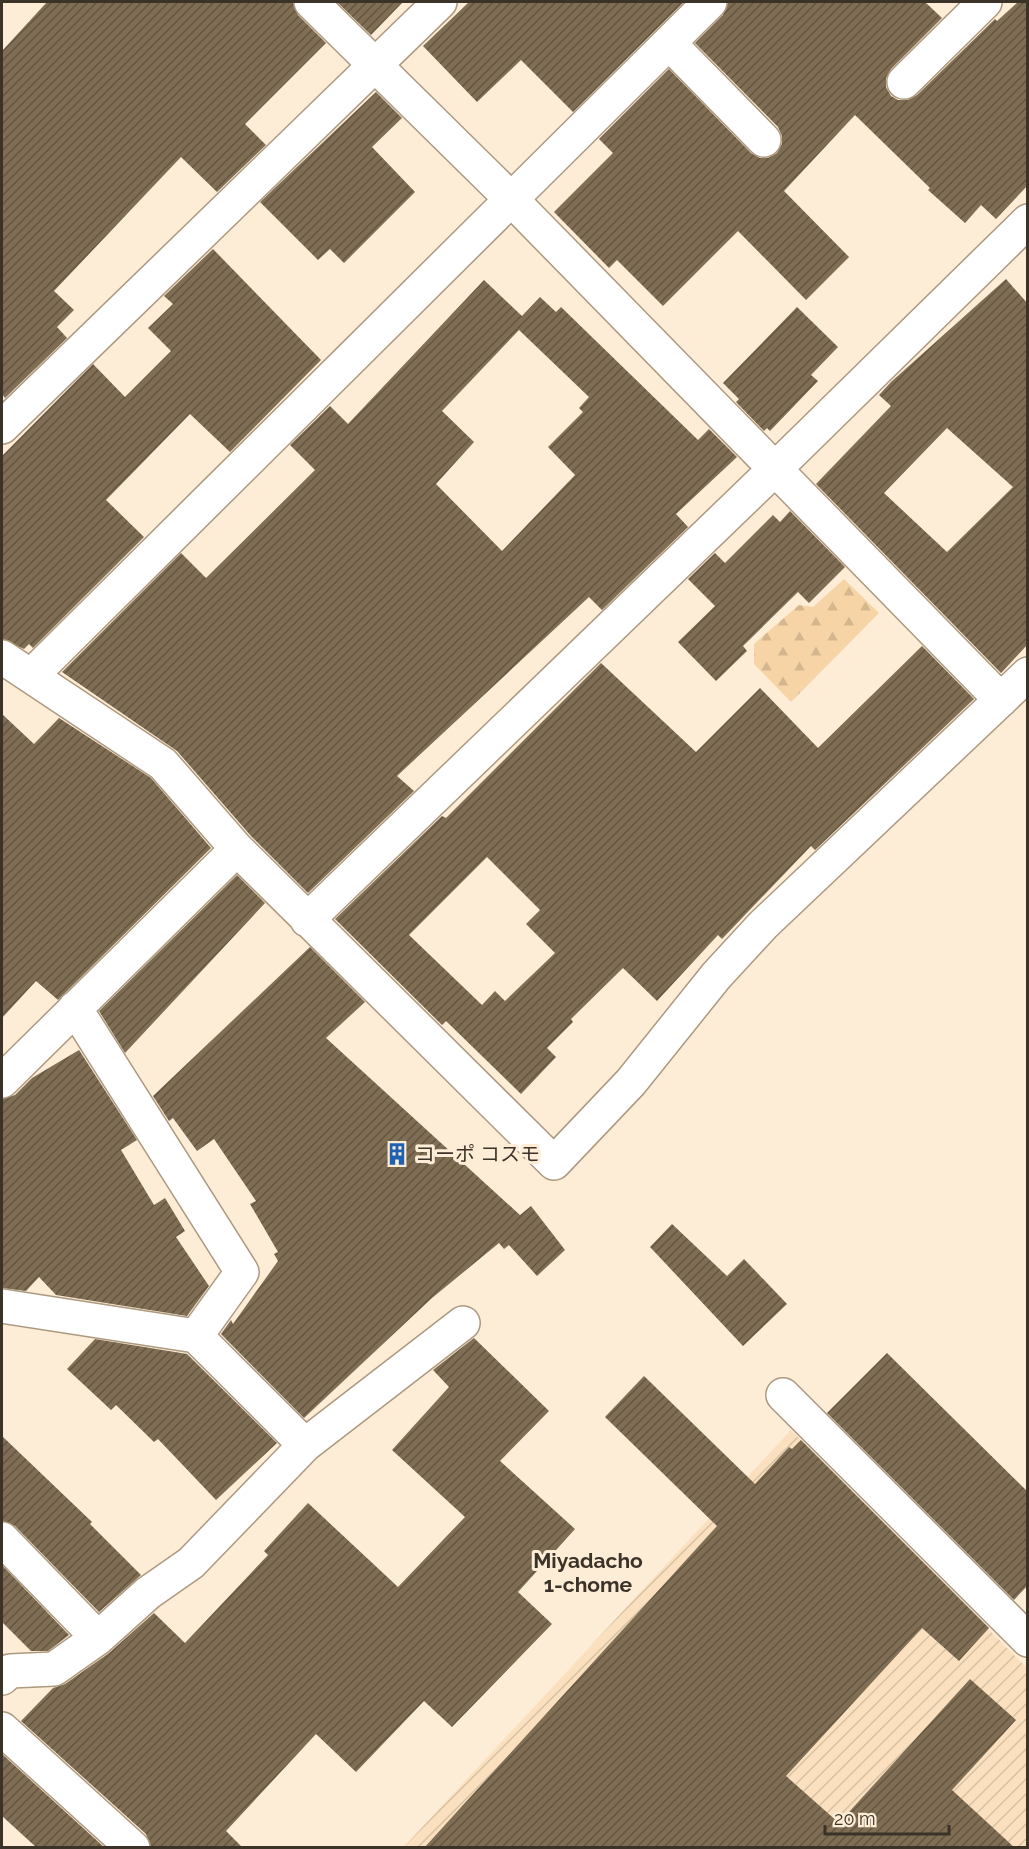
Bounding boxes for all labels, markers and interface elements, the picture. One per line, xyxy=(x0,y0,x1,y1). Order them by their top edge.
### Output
building icon: コーポ コスモ xyxy=(384,1141,410,1167)
place label: コーポ コスモ xyxy=(415,1142,540,1166)
district label: Miyadacho 1-chome xyxy=(533,1548,643,1597)
scale bar xyxy=(825,1798,950,1836)
text: 20 m xyxy=(834,1808,876,1829)

